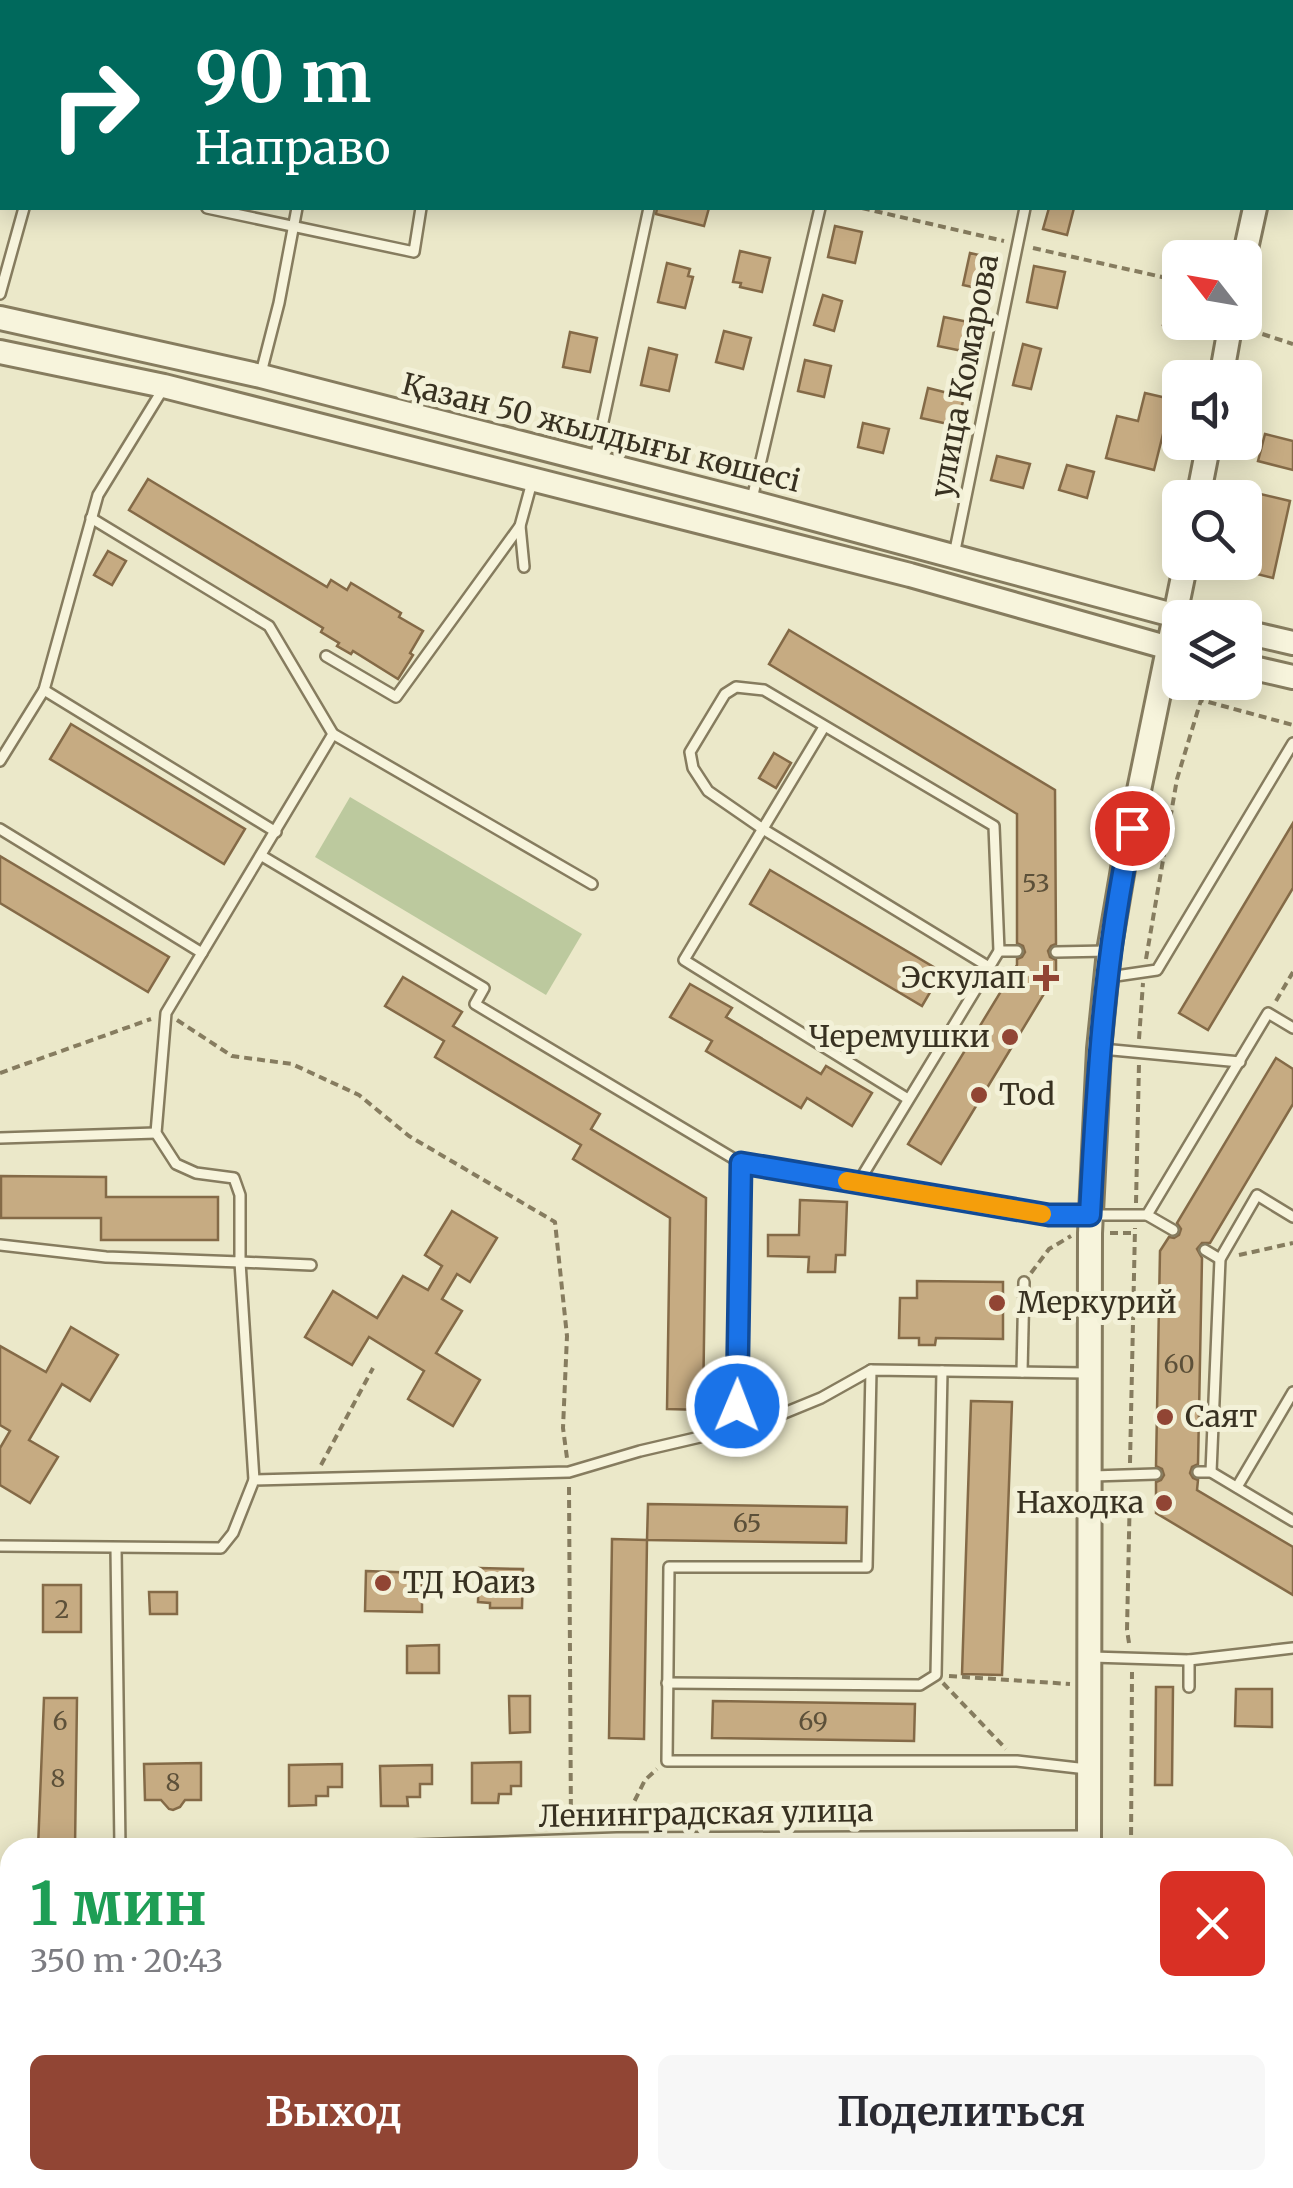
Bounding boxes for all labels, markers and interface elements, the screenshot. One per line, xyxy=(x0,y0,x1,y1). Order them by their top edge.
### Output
text: 90 m xyxy=(195,33,372,121)
icon: right xyxy=(30,40,160,170)
text: Направо xyxy=(195,120,391,176)
north arrow xyxy=(1162,240,1262,340)
map controls xyxy=(1162,240,1262,700)
street label: улица Комарова xyxy=(922,251,1006,501)
button: sound xyxy=(1162,360,1262,460)
street label: Қазан 50 жылдығы көшесі xyxy=(398,364,804,500)
button: search xyxy=(1162,480,1262,580)
button: layers xyxy=(1162,600,1262,700)
pin xyxy=(1090,786,1175,871)
icon: arrive xyxy=(1105,801,1160,856)
house number: 53 xyxy=(1022,867,1050,899)
place label: Эскулап xyxy=(901,958,1026,996)
marker: Эскулап xyxy=(1035,967,1057,989)
place label: Черемушки xyxy=(809,1017,990,1055)
marker: Черемушки xyxy=(999,1026,1021,1048)
place label: Tod xyxy=(999,1075,1055,1113)
marker: Tod xyxy=(968,1084,990,1106)
place label: Меркурий xyxy=(1017,1283,1177,1321)
marker: Меркурий xyxy=(986,1292,1008,1314)
house number: 60 xyxy=(1163,1348,1195,1380)
position arrow xyxy=(685,1354,789,1458)
place label: Саят xyxy=(1185,1397,1257,1435)
marker: Саят xyxy=(1154,1406,1176,1428)
place label: Находка xyxy=(1016,1483,1144,1521)
marker: Находка xyxy=(1153,1492,1175,1514)
house number: 65 xyxy=(733,1507,761,1539)
place label: ТД Юаиз xyxy=(403,1563,536,1601)
marker: ТД Юаиз xyxy=(372,1572,394,1594)
house number: 2 xyxy=(55,1593,69,1625)
house number: 6 xyxy=(52,1705,68,1737)
house number: 69 xyxy=(798,1705,828,1737)
house number: 8 xyxy=(51,1762,65,1794)
house number: 8 xyxy=(166,1766,180,1798)
street label: Ленинградская улица xyxy=(538,1791,874,1835)
text: 1 мин xyxy=(30,1866,207,1941)
button: close xyxy=(1160,1871,1265,1976)
text: 350 m · 20:43 xyxy=(30,1941,223,1981)
button: Выход xyxy=(30,2055,638,2170)
button: Поделиться xyxy=(658,2055,1265,2170)

